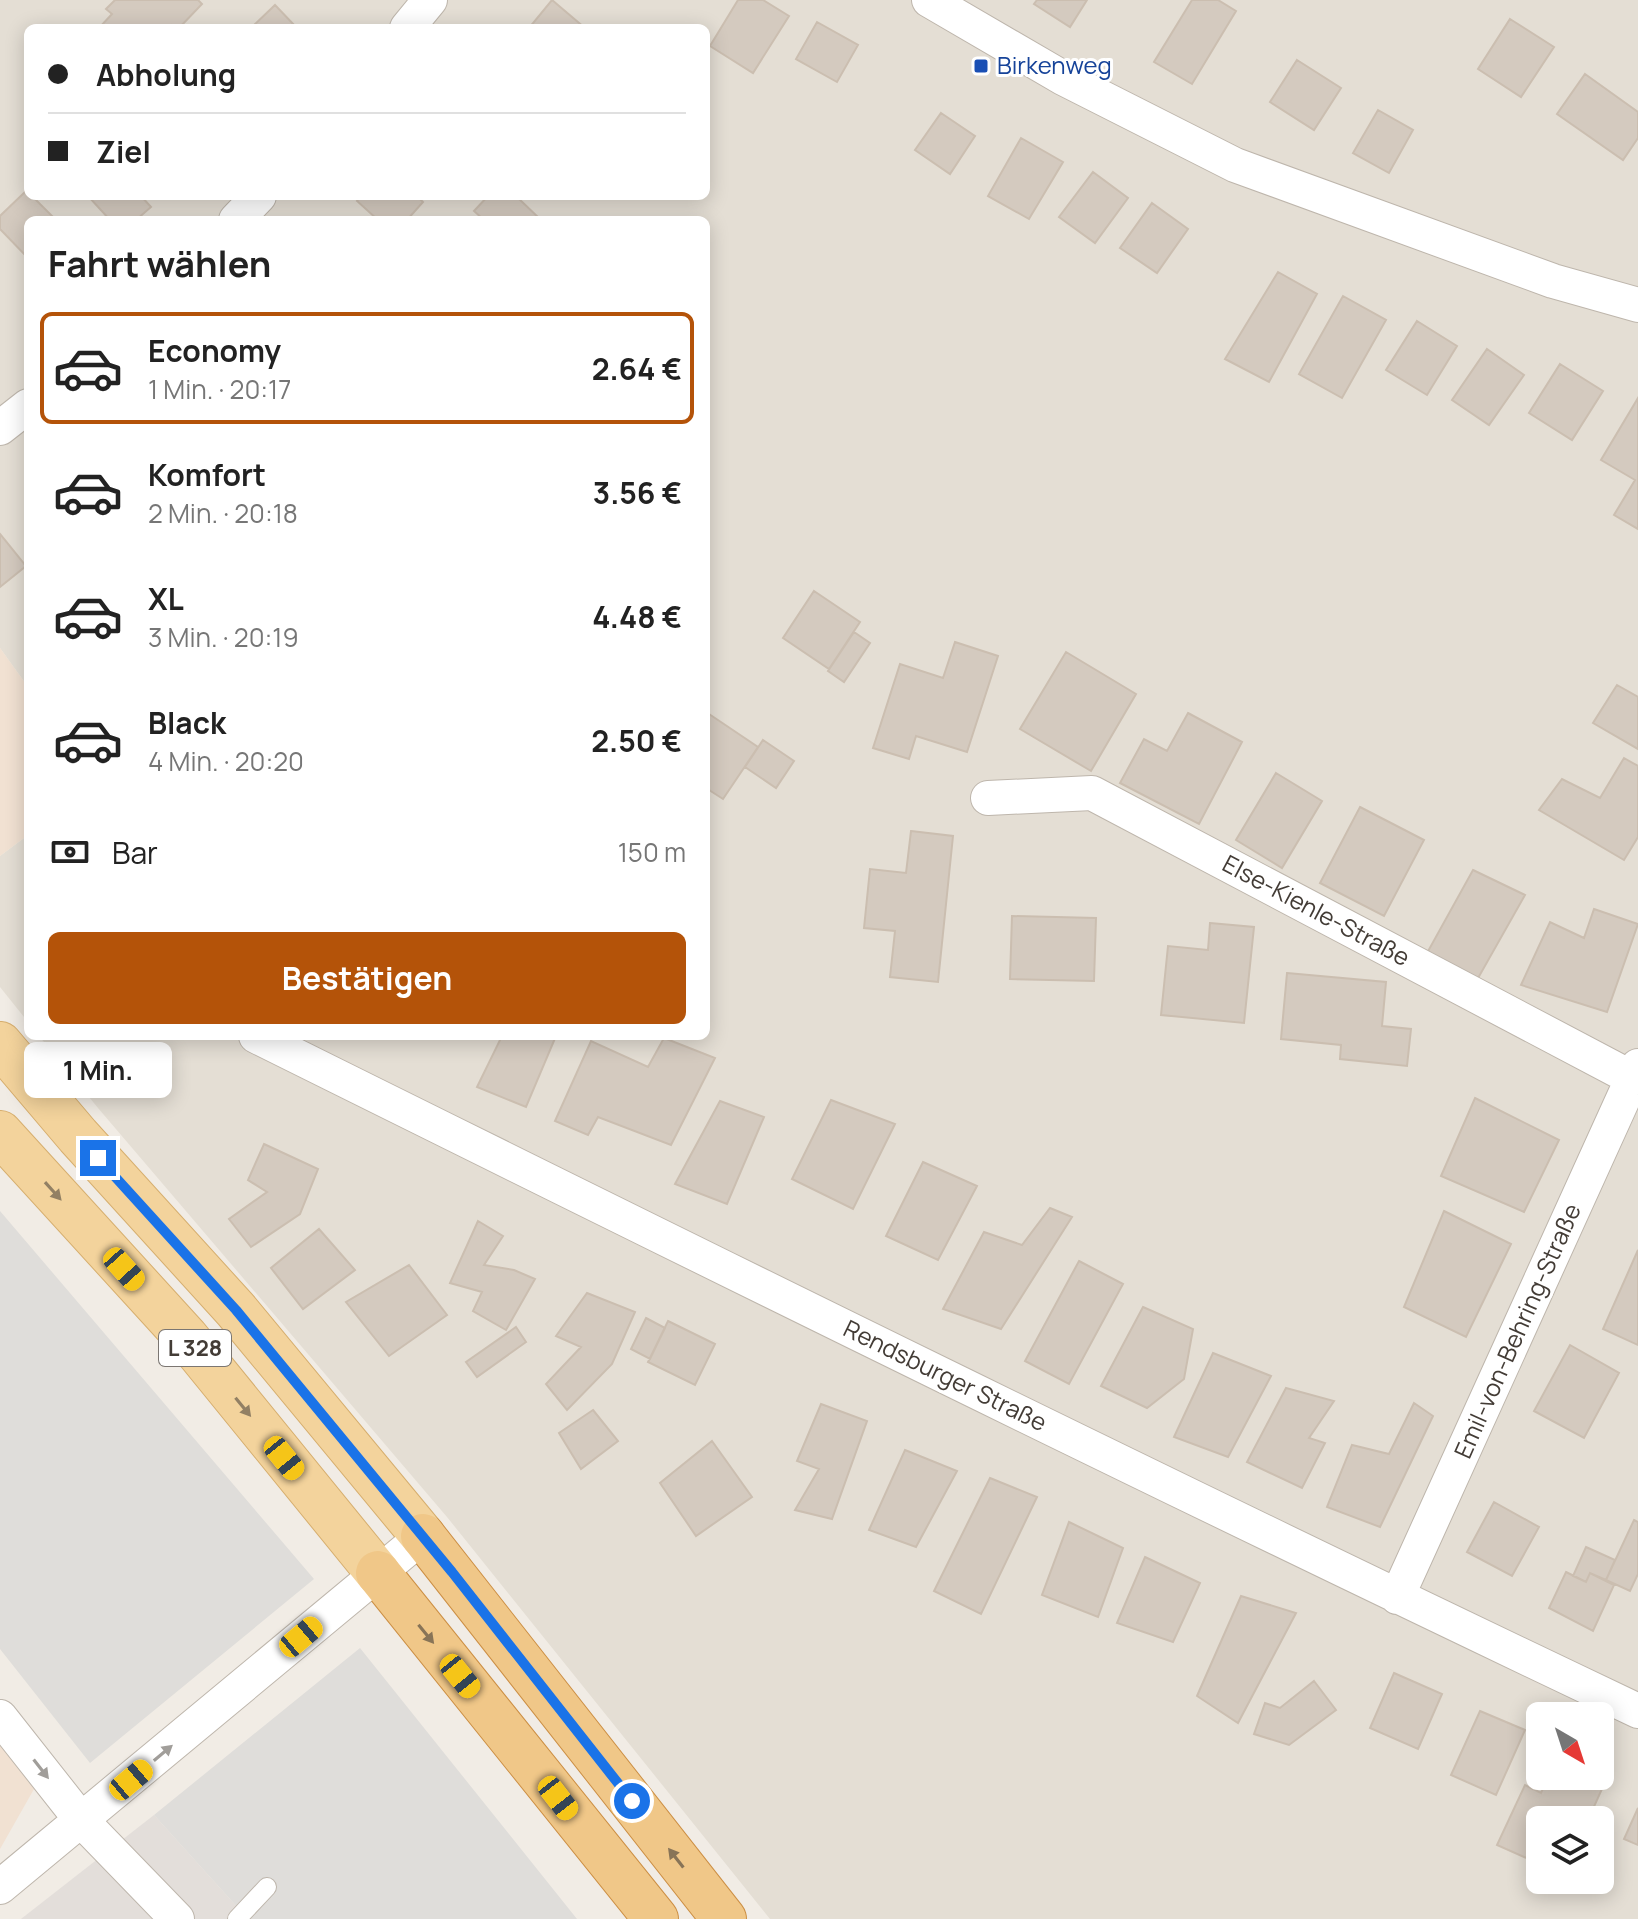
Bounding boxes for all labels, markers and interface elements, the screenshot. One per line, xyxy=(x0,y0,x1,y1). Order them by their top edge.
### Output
place label: Birkenweg xyxy=(997,48,1112,81)
text: Abholung xyxy=(96,54,236,95)
marker: Birkenweg xyxy=(972,57,990,75)
text: Ziel xyxy=(96,131,151,172)
text: Fahrt wählen xyxy=(48,239,271,288)
text: Economy xyxy=(148,330,281,371)
icon: car xyxy=(52,332,124,404)
text: 2.64 € xyxy=(592,348,682,389)
text: 1 Min. · 20:17 xyxy=(148,371,291,407)
text: Komfort xyxy=(148,454,266,495)
icon: car xyxy=(52,456,124,528)
text: 3.56 € xyxy=(593,472,682,513)
text: 2 Min. · 20:18 xyxy=(148,495,298,531)
text: XL xyxy=(148,578,184,619)
icon: car xyxy=(52,580,124,652)
text: 4.48 € xyxy=(592,596,682,637)
text: 3 Min. · 20:19 xyxy=(148,619,299,655)
text: Black xyxy=(148,702,226,743)
icon: car xyxy=(52,704,124,776)
text: 2.50 € xyxy=(591,720,682,761)
text: 4 Min. · 20:20 xyxy=(148,743,304,779)
icon: cash xyxy=(48,830,92,874)
text: Bar xyxy=(112,832,158,873)
text: 150 m xyxy=(618,834,686,870)
street label: Else-Kienle-Straße xyxy=(1217,846,1416,973)
button: Bestätigen xyxy=(48,932,686,1024)
callout: 1 Min. xyxy=(24,1042,172,1098)
text: 1 Min. xyxy=(63,1052,133,1088)
route end xyxy=(80,1140,116,1176)
one-way arrow xyxy=(43,1181,61,1200)
street label: Emil-von-Behring-Straße xyxy=(1445,1198,1588,1463)
car xyxy=(99,1243,149,1295)
street label: Rendsburger Straße xyxy=(838,1311,1053,1438)
road number: L 328 xyxy=(159,1330,231,1366)
one-way arrow xyxy=(234,1397,251,1417)
car xyxy=(260,1432,308,1484)
car xyxy=(275,1612,327,1662)
one-way arrow xyxy=(418,1624,434,1644)
car xyxy=(436,1650,484,1702)
north arrow xyxy=(1526,1702,1614,1790)
map controls xyxy=(1526,1702,1614,1894)
one-way arrow xyxy=(153,1745,173,1762)
car xyxy=(105,1755,157,1805)
one-way arrow xyxy=(32,1759,49,1779)
car xyxy=(534,1772,582,1824)
route start xyxy=(614,1783,650,1819)
button: layers xyxy=(1526,1806,1614,1894)
one-way arrow xyxy=(668,1847,684,1868)

